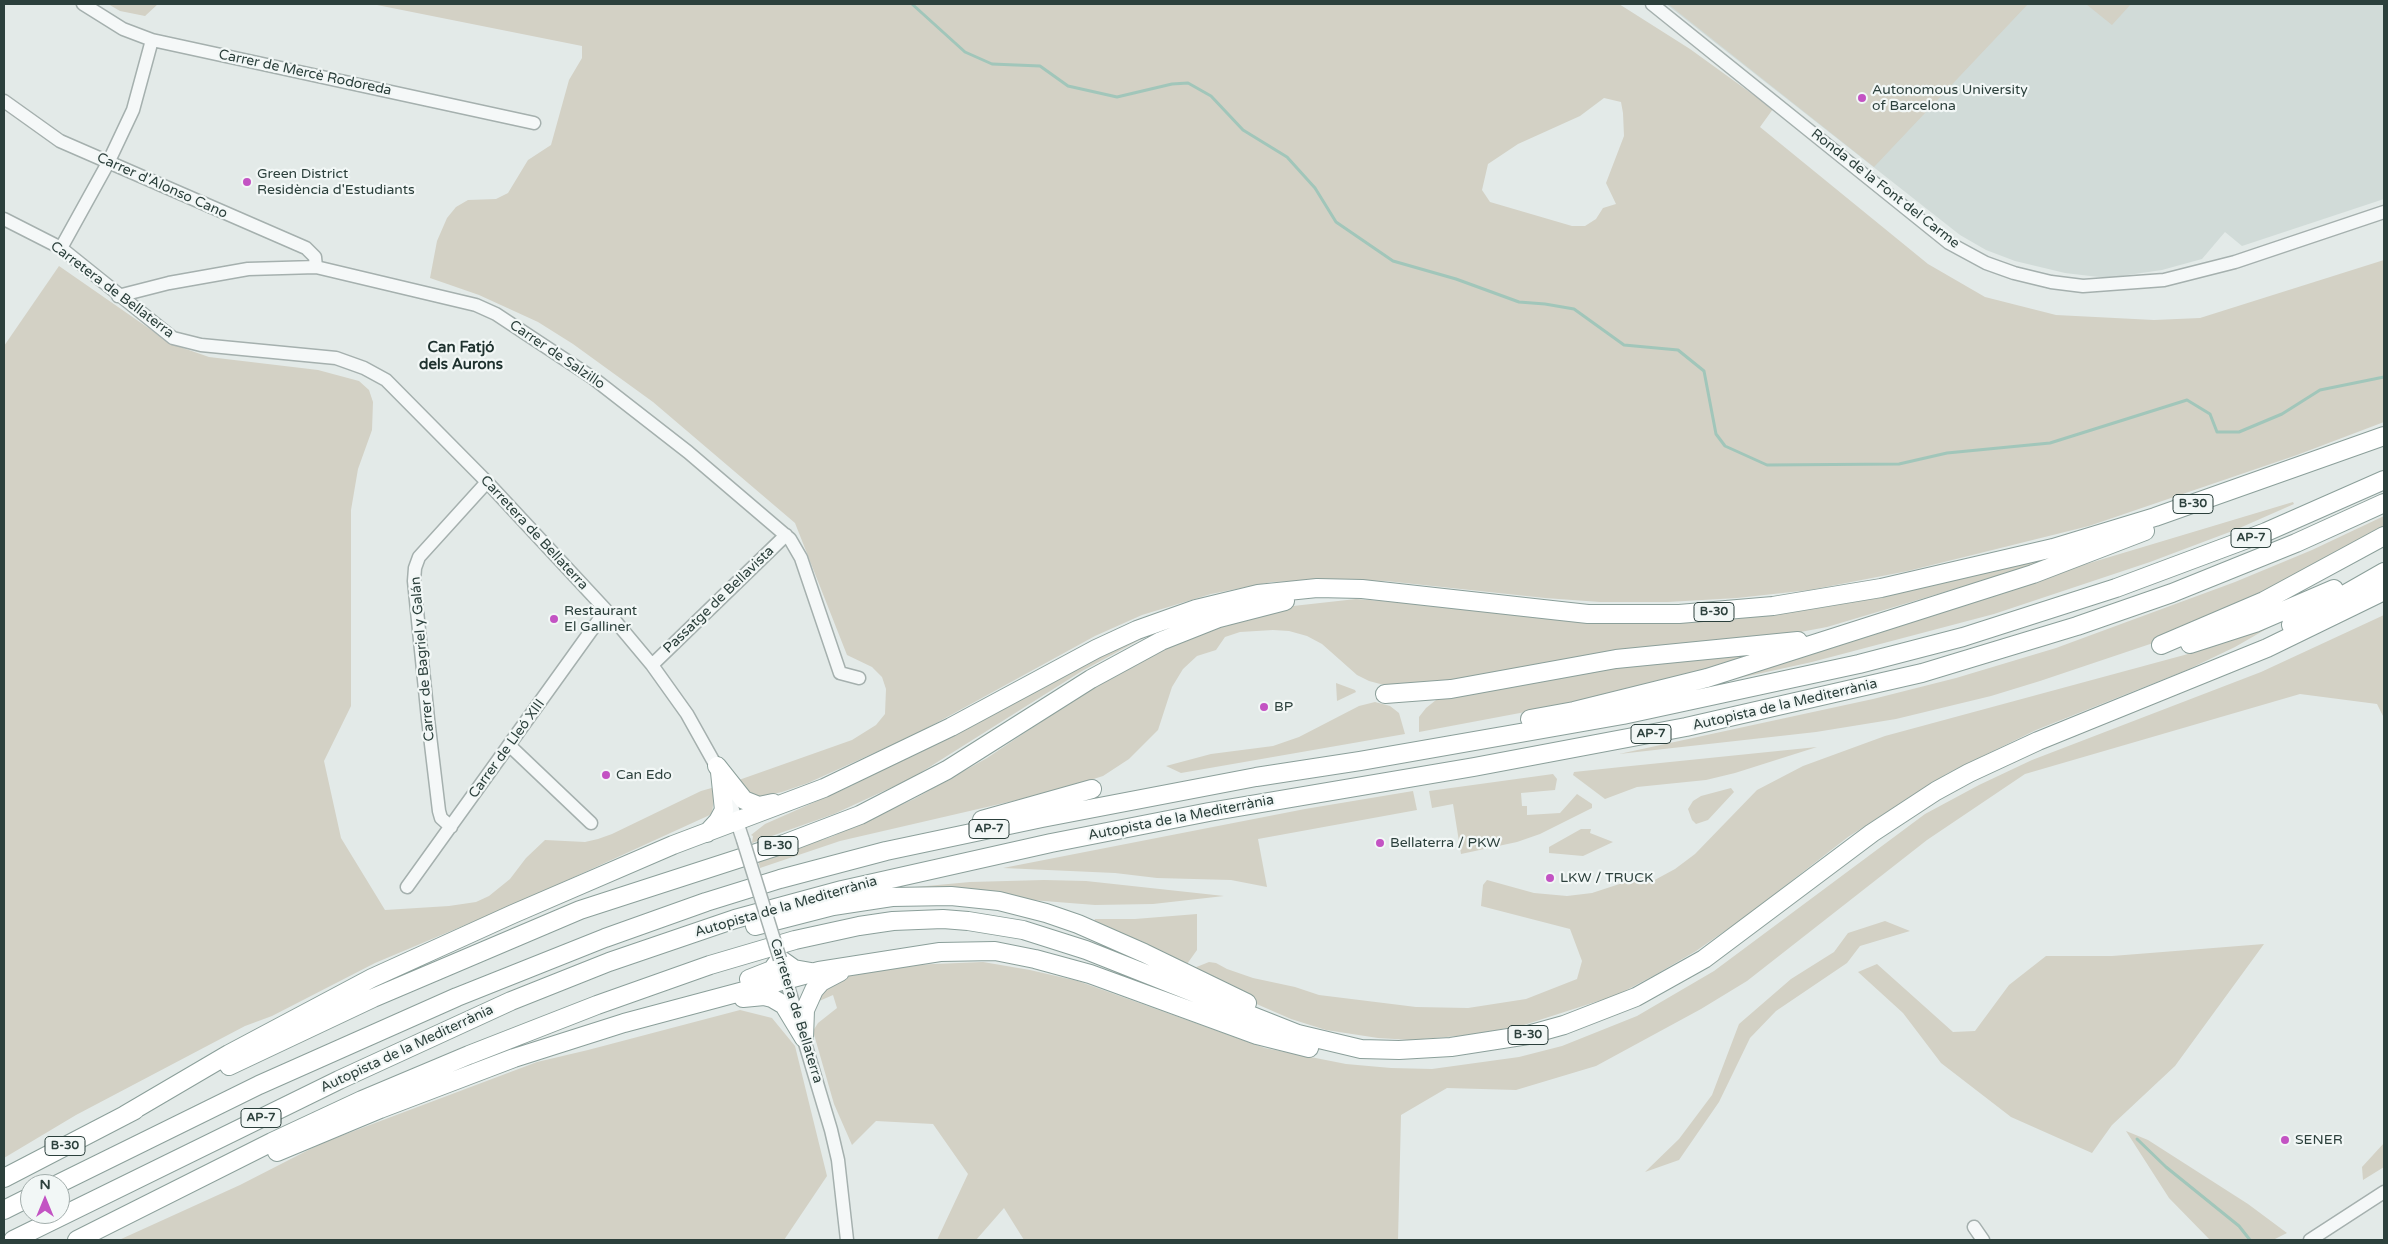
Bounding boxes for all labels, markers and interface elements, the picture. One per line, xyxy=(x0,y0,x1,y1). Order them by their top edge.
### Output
street label: Carrer de Mercè Rodoreda xyxy=(217,46,393,100)
place label: Autonomous University of Barcelona xyxy=(1872,82,2028,114)
marker: Autonomous University of Barcelona xyxy=(1856,92,1868,104)
street label: Ronda de la Font del Carme xyxy=(1807,126,1963,252)
street label: Carrer d'Alonso Cano xyxy=(94,150,230,222)
place label: Green District Residència d'Estudiants xyxy=(257,166,415,198)
marker: Green District Residència d'Estudiants xyxy=(241,176,253,188)
street label: Carretera de Bellaterra xyxy=(47,238,177,342)
street label: Carrer de Salzillo xyxy=(506,317,608,393)
district label: Can Fatjó dels Aurons xyxy=(419,339,503,374)
street label: Carretera de Bellaterra xyxy=(477,472,591,594)
road number: B-30 xyxy=(2173,494,2213,514)
road number: AP-7 xyxy=(2231,528,2271,548)
street label: Passatge de Bellavista xyxy=(660,543,778,657)
street label: Carrer de Bagriel y Galán xyxy=(407,576,439,742)
road number: B-30 xyxy=(1694,602,1734,622)
place label: Restaurant El Galliner xyxy=(564,603,637,636)
marker: Restaurant El Galliner xyxy=(548,613,560,625)
street label: Autopista de la Mediterrània xyxy=(1691,676,1879,734)
street label: Carrer de Lleó XIII xyxy=(465,696,549,802)
place label: BP xyxy=(1274,699,1293,715)
marker: BP xyxy=(1258,701,1270,713)
road number: AP-7 xyxy=(1631,724,1671,744)
place label: Can Edo xyxy=(616,767,672,783)
marker: Can Edo xyxy=(600,769,612,781)
street label: Autopista de la Mediterrània xyxy=(1087,792,1275,844)
road number: AP-7 xyxy=(969,820,1009,839)
place label: Bellaterra / PKW xyxy=(1390,835,1500,851)
road number: B-30 xyxy=(758,836,798,856)
marker: Bellaterra / PKW xyxy=(1374,837,1386,849)
place label: LKW / TRUCK xyxy=(1560,870,1653,886)
marker: LKW / TRUCK xyxy=(1544,872,1556,884)
street label: Autopista de la Mediterrània xyxy=(693,873,879,941)
street label: Carretera de Bellaterra xyxy=(766,937,826,1085)
street label: Autopista de la Mediterrània xyxy=(318,1001,496,1097)
road number: B-30 xyxy=(1508,1026,1548,1044)
road number: AP-7 xyxy=(241,1108,281,1128)
place label: SENER xyxy=(2295,1132,2343,1148)
marker: SENER xyxy=(2279,1134,2291,1146)
road number: B-30 xyxy=(45,1136,85,1156)
north arrow xyxy=(20,1174,70,1224)
text: N xyxy=(39,1176,51,1193)

